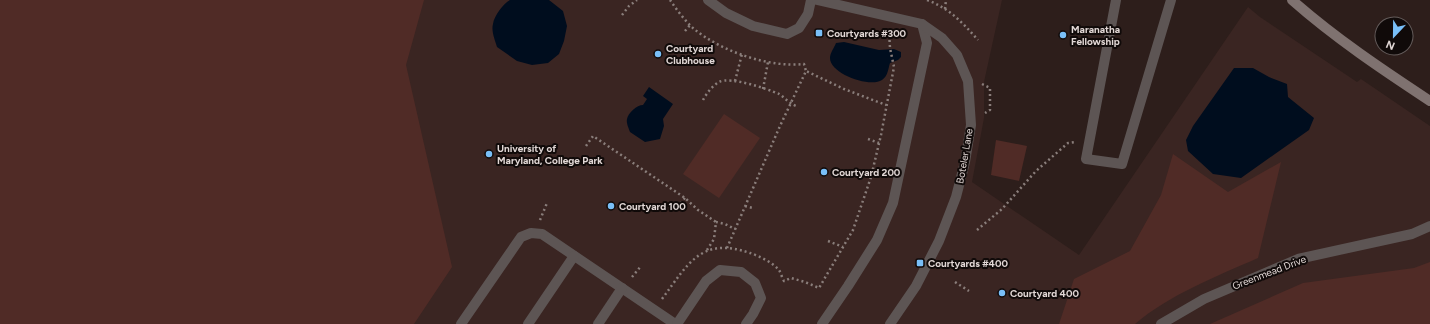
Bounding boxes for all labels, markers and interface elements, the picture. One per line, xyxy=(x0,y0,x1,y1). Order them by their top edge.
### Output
north arrow xyxy=(1374,16,1414,56)
place label: Maranatha Fellowship xyxy=(1071,23,1120,48)
place label: Courtyards #300 xyxy=(827,27,907,40)
marker: Courtyards #300 xyxy=(814,28,824,38)
marker: Maranatha Fellowship xyxy=(1058,30,1068,40)
text: N xyxy=(1384,37,1397,52)
place label: Courtyard Clubhouse xyxy=(666,42,715,67)
marker: Courtyard Clubhouse xyxy=(653,49,663,59)
street label: Boteler Lane xyxy=(953,127,976,185)
place label: University of Maryland, College Park xyxy=(497,142,603,167)
marker: University of Maryland, College Park xyxy=(484,149,494,159)
place label: Courtyard 200 xyxy=(832,166,901,179)
marker: Courtyard 200 xyxy=(819,167,829,177)
place label: Courtyard 100 xyxy=(619,200,686,213)
marker: Courtyard 100 xyxy=(606,201,616,211)
street label: Greenmead Drive xyxy=(1230,252,1308,293)
place label: Courtyards #400 xyxy=(928,257,1008,270)
marker: Courtyards #400 xyxy=(915,258,925,268)
place label: Courtyard 400 xyxy=(1010,287,1079,300)
marker: Courtyard 400 xyxy=(997,288,1007,298)

